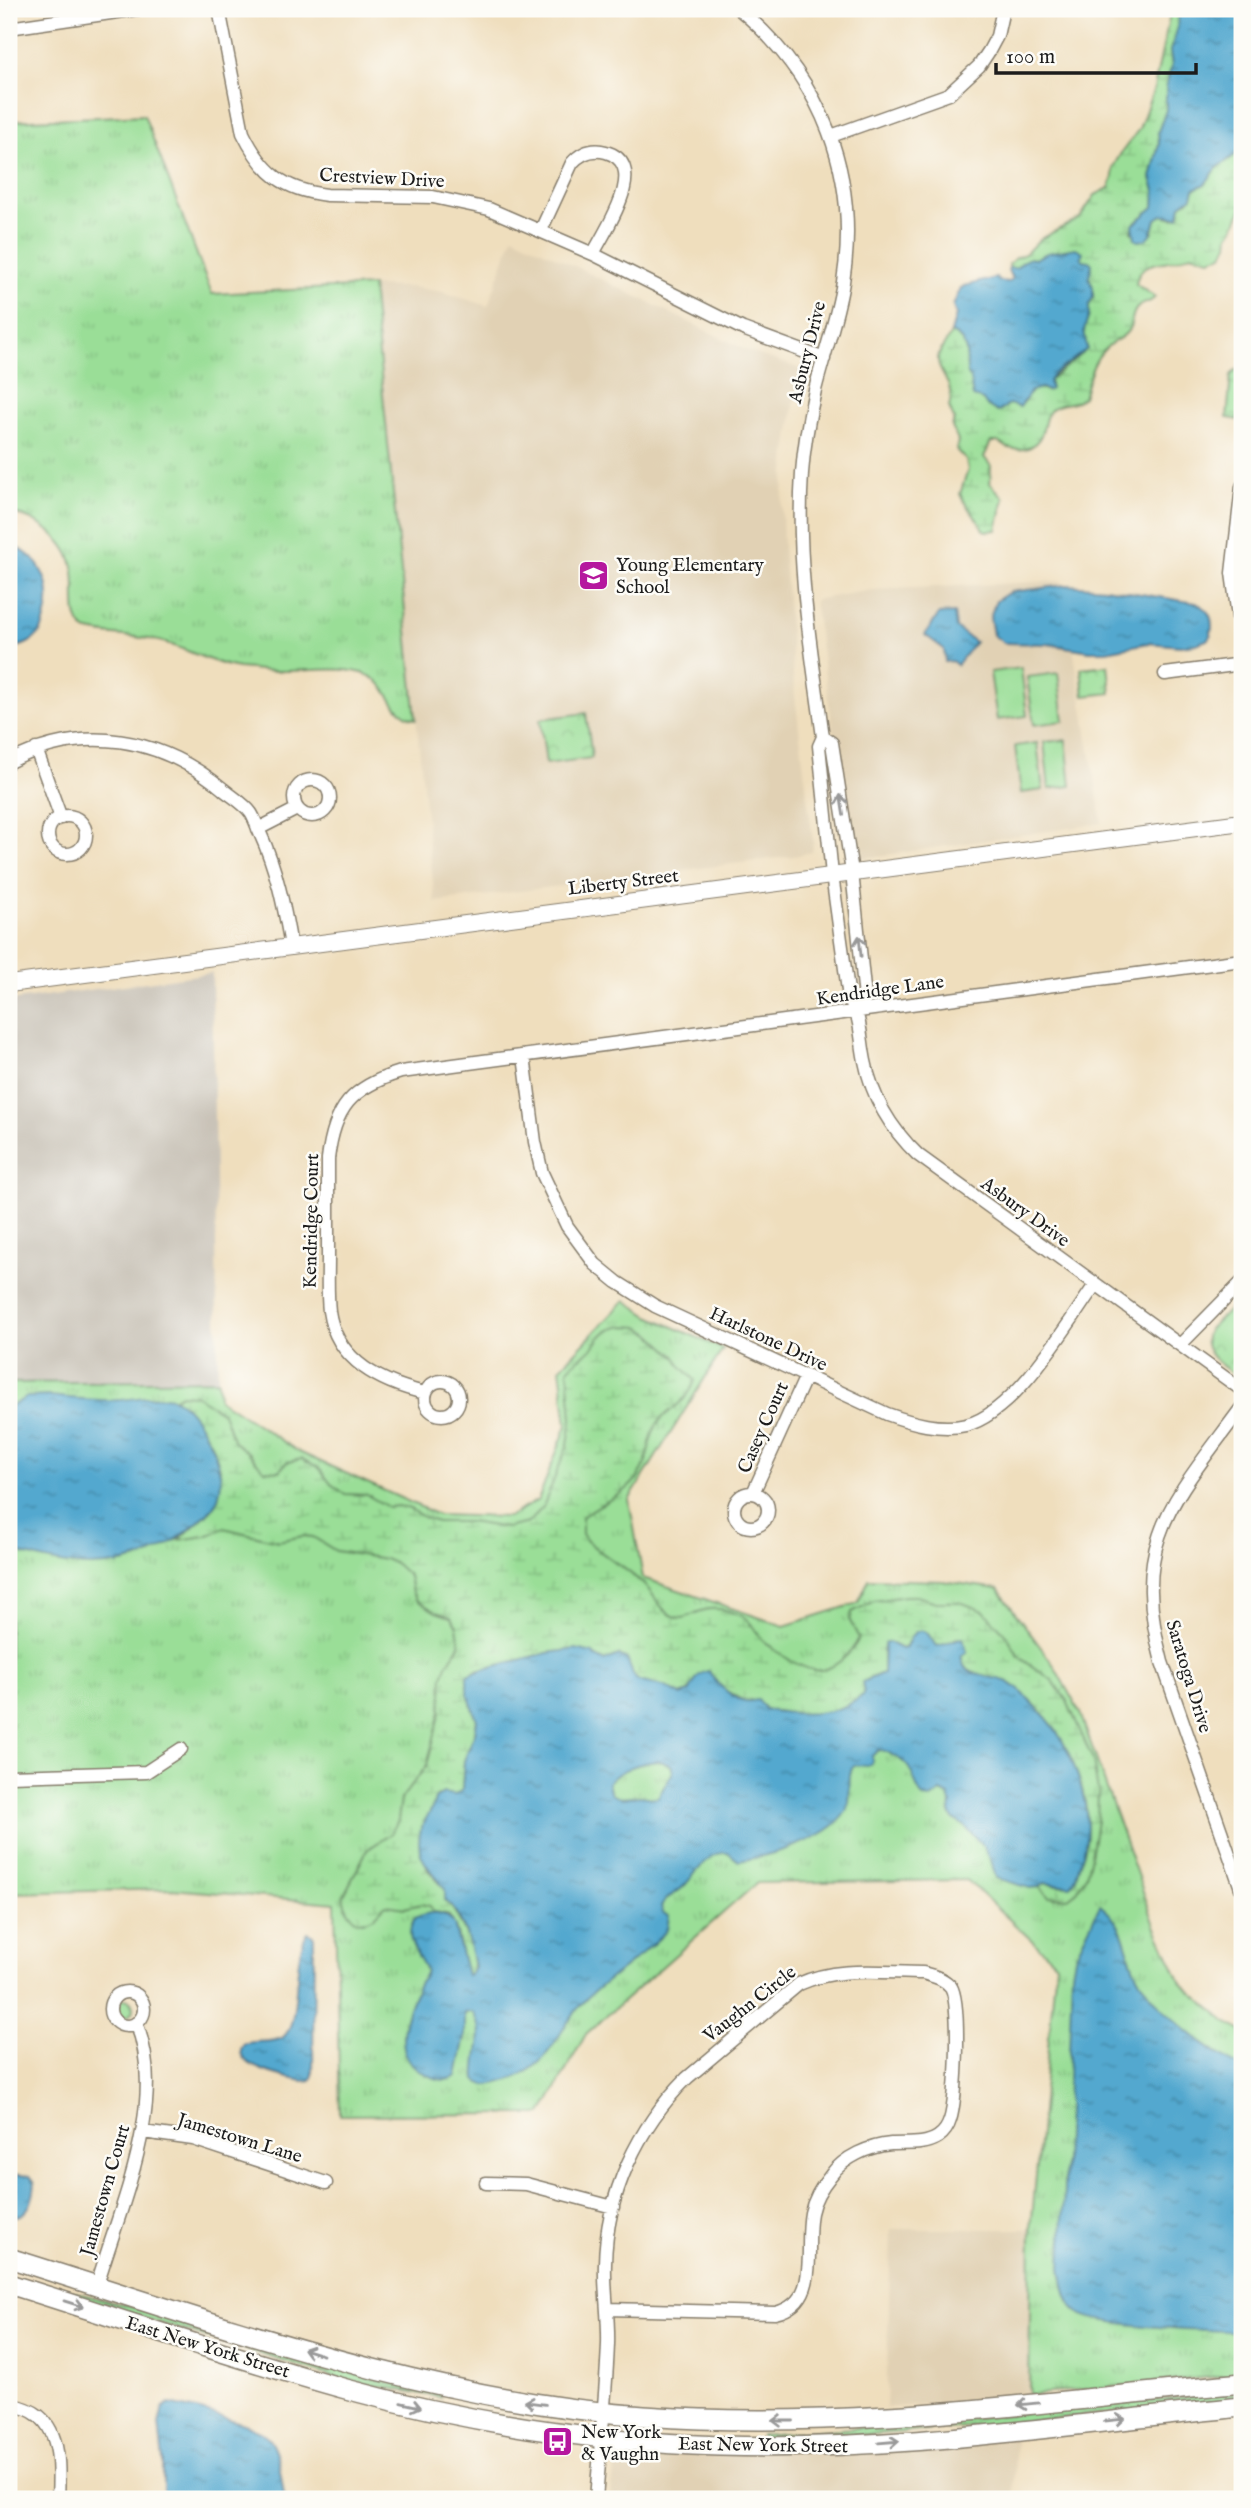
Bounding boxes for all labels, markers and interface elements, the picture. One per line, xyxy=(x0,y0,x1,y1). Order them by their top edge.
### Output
scale bar xyxy=(996,32,1195,76)
text: 100 m xyxy=(1006,44,1055,71)
street label: Crestview Drive xyxy=(319,164,445,194)
street label: Asbury Drive xyxy=(783,299,832,407)
place label: Young Elementary School xyxy=(616,554,764,600)
school or university icon: Young Elementary School xyxy=(576,558,610,592)
one-way arrow xyxy=(835,794,848,817)
street label: Liberty Street xyxy=(566,864,681,902)
one-way arrow xyxy=(853,935,866,957)
street label: Kendridge Lane xyxy=(815,970,946,1012)
street label: Kendridge Court xyxy=(299,1153,325,1289)
street label: Asbury Drive xyxy=(975,1172,1074,1253)
street label: Harlstone Drive xyxy=(705,1302,831,1378)
street label: Casey Court xyxy=(733,1378,795,1477)
street label: Saratoga Drive xyxy=(1160,1617,1217,1736)
street label: Vaughn Circle xyxy=(698,1961,802,2049)
street label: Jamestown Lane xyxy=(172,2108,305,2169)
street label: Jamestown Court xyxy=(75,2122,136,2261)
one-way arrow xyxy=(63,2298,85,2311)
street label: East New York Street xyxy=(122,2312,293,2384)
one-way arrow xyxy=(303,2345,325,2358)
one-way arrow xyxy=(524,2396,547,2409)
one-way arrow xyxy=(1017,2398,1040,2411)
one-way arrow xyxy=(399,2399,422,2412)
one-way arrow xyxy=(1104,2413,1126,2426)
one-way arrow xyxy=(771,2415,794,2428)
place label: New York & Vaughn xyxy=(581,2421,662,2467)
bus stop icon: New York & Vaughn xyxy=(541,2425,575,2459)
street label: East New York Street xyxy=(678,2433,849,2459)
one-way arrow xyxy=(877,2435,900,2448)

